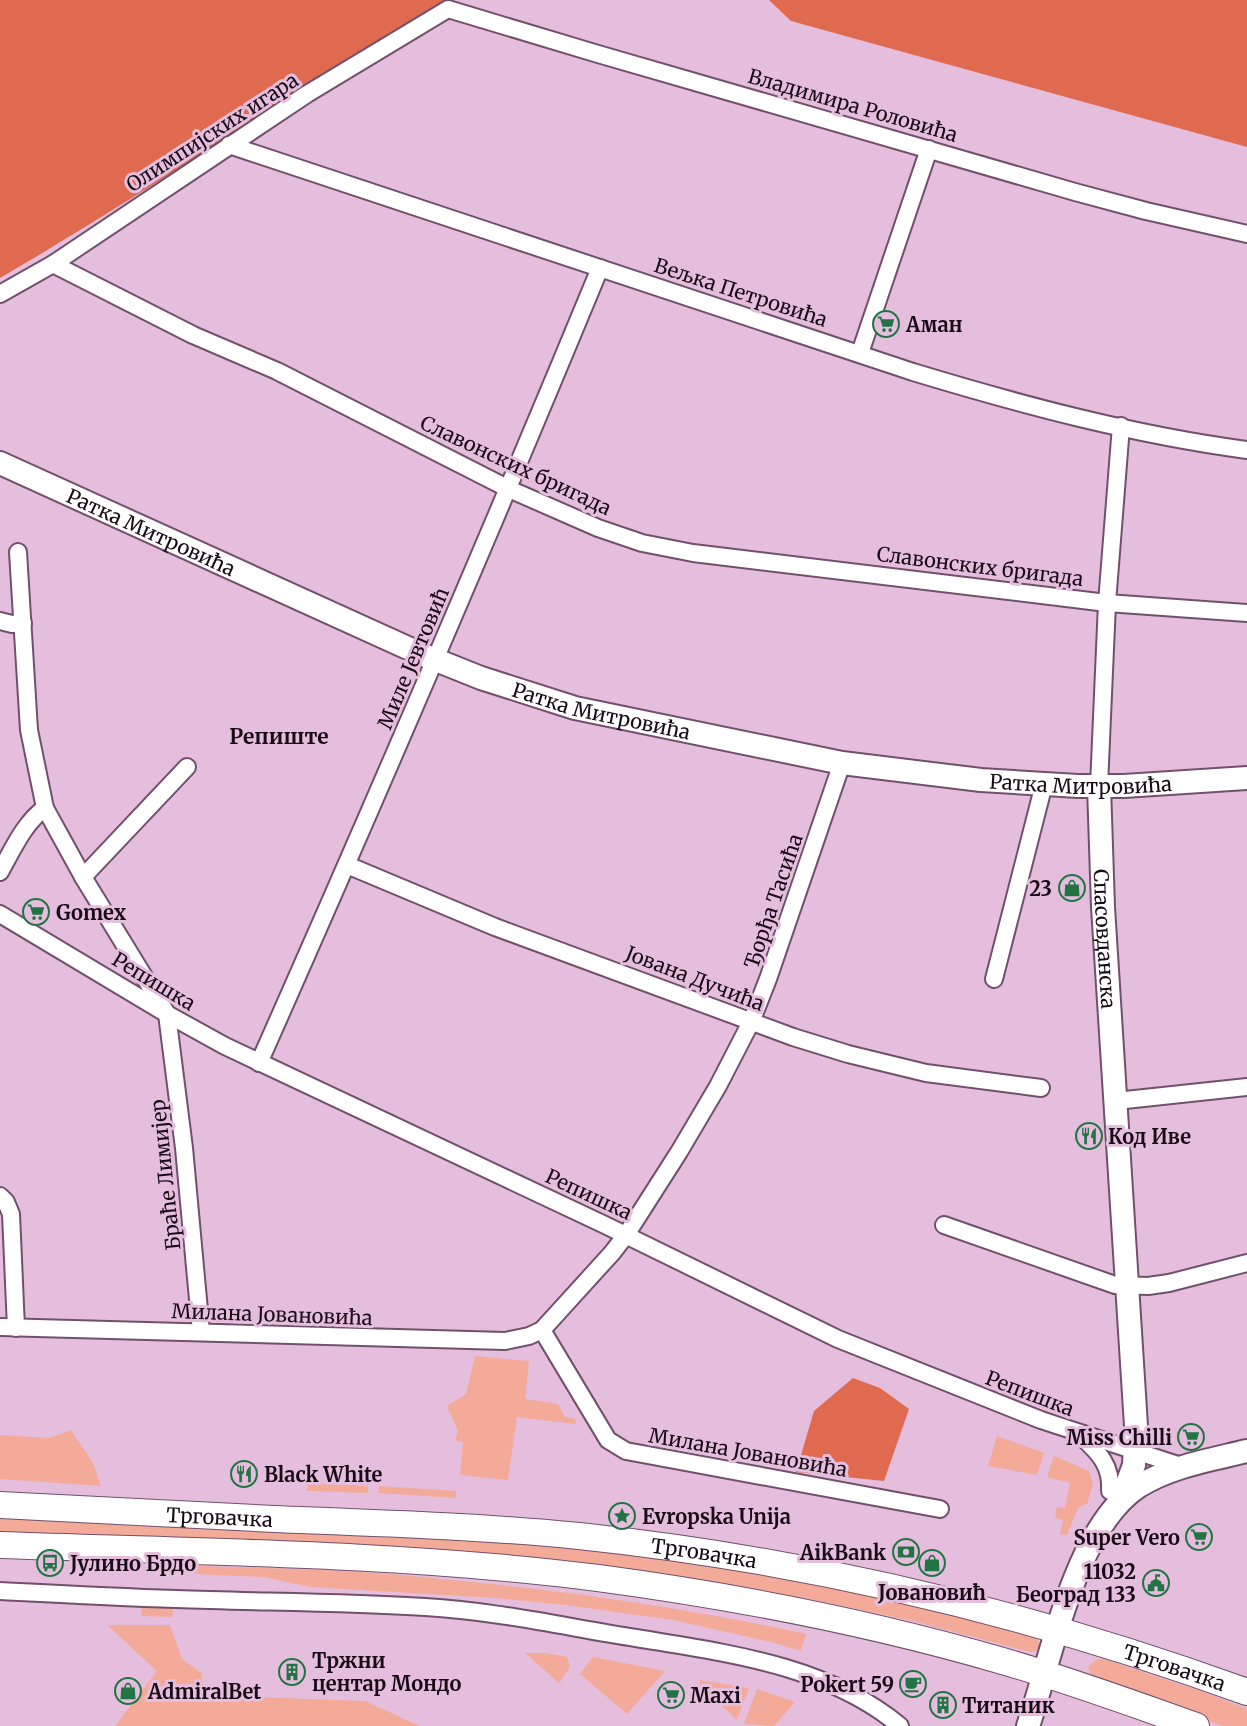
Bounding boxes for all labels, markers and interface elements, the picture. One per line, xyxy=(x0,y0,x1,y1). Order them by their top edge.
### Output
street label: Владимира Роловића xyxy=(745,63,961,147)
street label: Олимпијских игара xyxy=(121,67,303,197)
street label: Вељка Петровића xyxy=(651,252,831,332)
supermarket icon: Аман xyxy=(871,309,901,339)
place label: Аман xyxy=(905,312,963,337)
street label: Славонских бригада xyxy=(416,410,616,520)
street label: Ратка Митровића xyxy=(63,482,240,581)
street label: Славонских бригада xyxy=(875,541,1085,591)
street label: Миле Јевтовић xyxy=(372,583,454,733)
street label: Ратка Митровића xyxy=(509,676,693,744)
district label: Репиште xyxy=(229,723,329,750)
street label: Ратка Митровића xyxy=(989,768,1173,799)
street label: Ђорђа Тасића xyxy=(738,830,808,972)
street label: Спасовданска xyxy=(1089,868,1122,1010)
shop icon: 23 xyxy=(1057,873,1087,903)
place label: 23 xyxy=(1029,876,1052,901)
supermarket icon: Gomex xyxy=(21,897,51,927)
place label: Gomex xyxy=(56,900,127,925)
street label: Јована Дучића xyxy=(621,940,768,1016)
street label: Репишка xyxy=(108,946,200,1016)
street label: Браће Лимијер xyxy=(145,1098,185,1252)
restaurant icon: Код Иве xyxy=(1074,1121,1104,1151)
place label: Код Иве xyxy=(1108,1124,1191,1149)
street label: Репишка xyxy=(542,1163,637,1225)
street label: Милана Јовановића xyxy=(171,1298,373,1330)
street label: Репишка xyxy=(982,1365,1078,1421)
street label: Милана Јовановића xyxy=(647,1422,849,1482)
supermarket icon: Miss Chilli xyxy=(1176,1422,1206,1452)
place label: Miss Chilli xyxy=(1067,1425,1172,1450)
restaurant icon: Black White xyxy=(229,1459,259,1489)
place label: Black White xyxy=(264,1462,383,1487)
street label: Трговачка xyxy=(166,1501,274,1531)
place icon: Evropska Unija xyxy=(607,1501,637,1531)
place label: Evropska Unija xyxy=(642,1504,791,1529)
supermarket icon: Super Vero xyxy=(1184,1522,1214,1552)
place label: Super Vero xyxy=(1074,1525,1180,1550)
street label: Трговачка xyxy=(650,1532,759,1573)
bank icon: AikBank xyxy=(891,1537,921,1567)
place label: AikBank xyxy=(799,1540,886,1565)
bus stop icon: Јулино Брдо xyxy=(35,1548,65,1578)
shop icon: Јовановић xyxy=(917,1548,947,1578)
place label: Јулино Брдо xyxy=(69,1551,196,1576)
place label: 11032 Београд 133 xyxy=(1016,1559,1136,1607)
public building icon: 11032 Београд 133 xyxy=(1141,1568,1171,1598)
place label: Јовановић xyxy=(877,1580,987,1605)
street label: Трговачка xyxy=(1120,1638,1229,1696)
place label: Тржни центар Мондо xyxy=(312,1648,461,1696)
building icon: Тржни центар Мондо xyxy=(277,1657,307,1687)
cafe icon: Pokert 59 xyxy=(898,1669,928,1699)
place label: Pokert 59 xyxy=(800,1672,894,1697)
shop icon: AdmiralBet xyxy=(113,1676,143,1706)
place label: AdmiralBet xyxy=(147,1679,261,1704)
supermarket icon: Maxi xyxy=(656,1680,686,1710)
place label: Maxi xyxy=(690,1683,741,1708)
building icon: Титаник xyxy=(928,1690,958,1720)
place label: Титаник xyxy=(962,1693,1055,1718)

